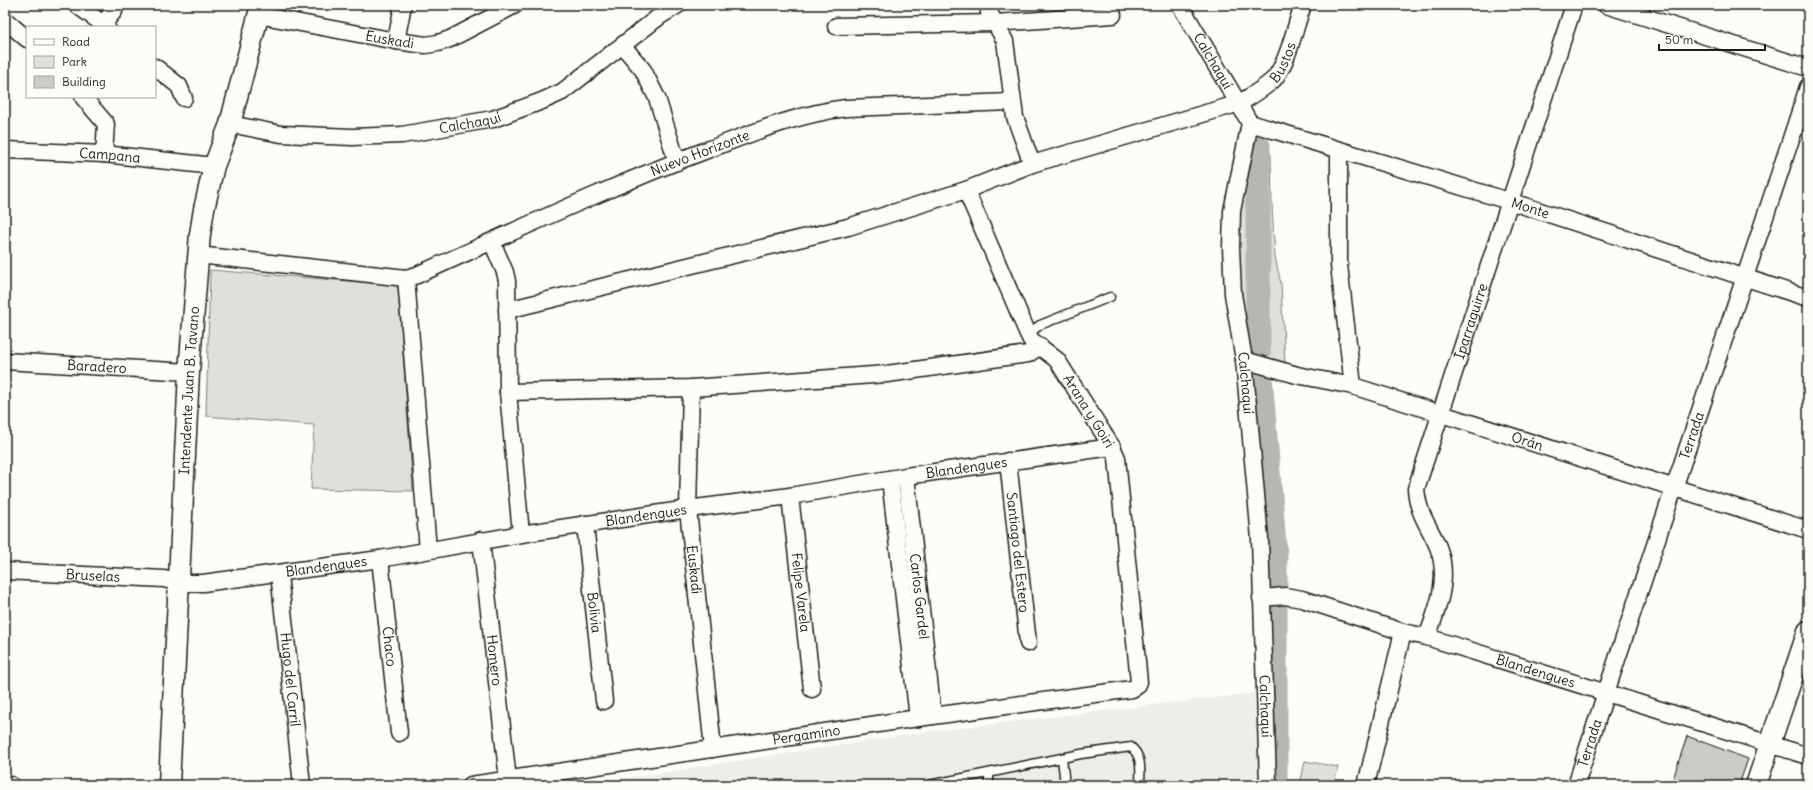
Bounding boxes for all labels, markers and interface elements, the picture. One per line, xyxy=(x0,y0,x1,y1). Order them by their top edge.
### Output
legend xyxy=(26,26,156,98)
street label: Euskadi xyxy=(364,26,415,52)
scale bar xyxy=(1659,26,1765,52)
street label: Calchaquí xyxy=(1189,29,1237,92)
text: 50 m xyxy=(1665,32,1694,47)
text: Road xyxy=(62,34,90,49)
street label: Bustos xyxy=(1265,40,1300,86)
text: Park xyxy=(62,54,87,69)
text: Building xyxy=(62,74,106,89)
street label: Calchaquí xyxy=(438,108,503,137)
street label: Nuevo Horizonte xyxy=(648,126,752,180)
street label: Campana xyxy=(79,144,141,167)
street label: Monte xyxy=(1509,193,1552,223)
street label: Iparraguirre xyxy=(1450,281,1492,361)
street label: Intendente Juan B. Tavano xyxy=(175,306,203,475)
street label: Calchaquí xyxy=(1234,350,1258,415)
street label: Baradero xyxy=(66,356,127,377)
street label: Arana y Goiri xyxy=(1059,371,1119,451)
street label: Terrada xyxy=(1675,409,1708,462)
street label: Orán xyxy=(1509,428,1546,455)
street label: Blandengues xyxy=(925,453,1008,482)
street label: Santiago del Estero xyxy=(1002,491,1034,614)
street label: Blandengues xyxy=(604,500,688,530)
street label: Euskadi xyxy=(683,544,706,595)
street label: Blandengues xyxy=(284,552,368,581)
street label: Felipe Varela xyxy=(788,552,814,633)
street label: Carlos Gardel xyxy=(906,552,933,640)
street label: Bruselas xyxy=(65,565,121,586)
street label: Bolivia xyxy=(583,591,606,634)
street label: Chaco xyxy=(378,626,401,668)
street label: Hugo del Carril xyxy=(276,632,305,727)
street label: Homero xyxy=(483,634,506,687)
street label: Blandengues xyxy=(1494,650,1578,692)
street label: Calchaquí xyxy=(1255,675,1276,738)
street label: Terrada xyxy=(1573,717,1606,769)
street label: Pergamino xyxy=(771,721,841,749)

